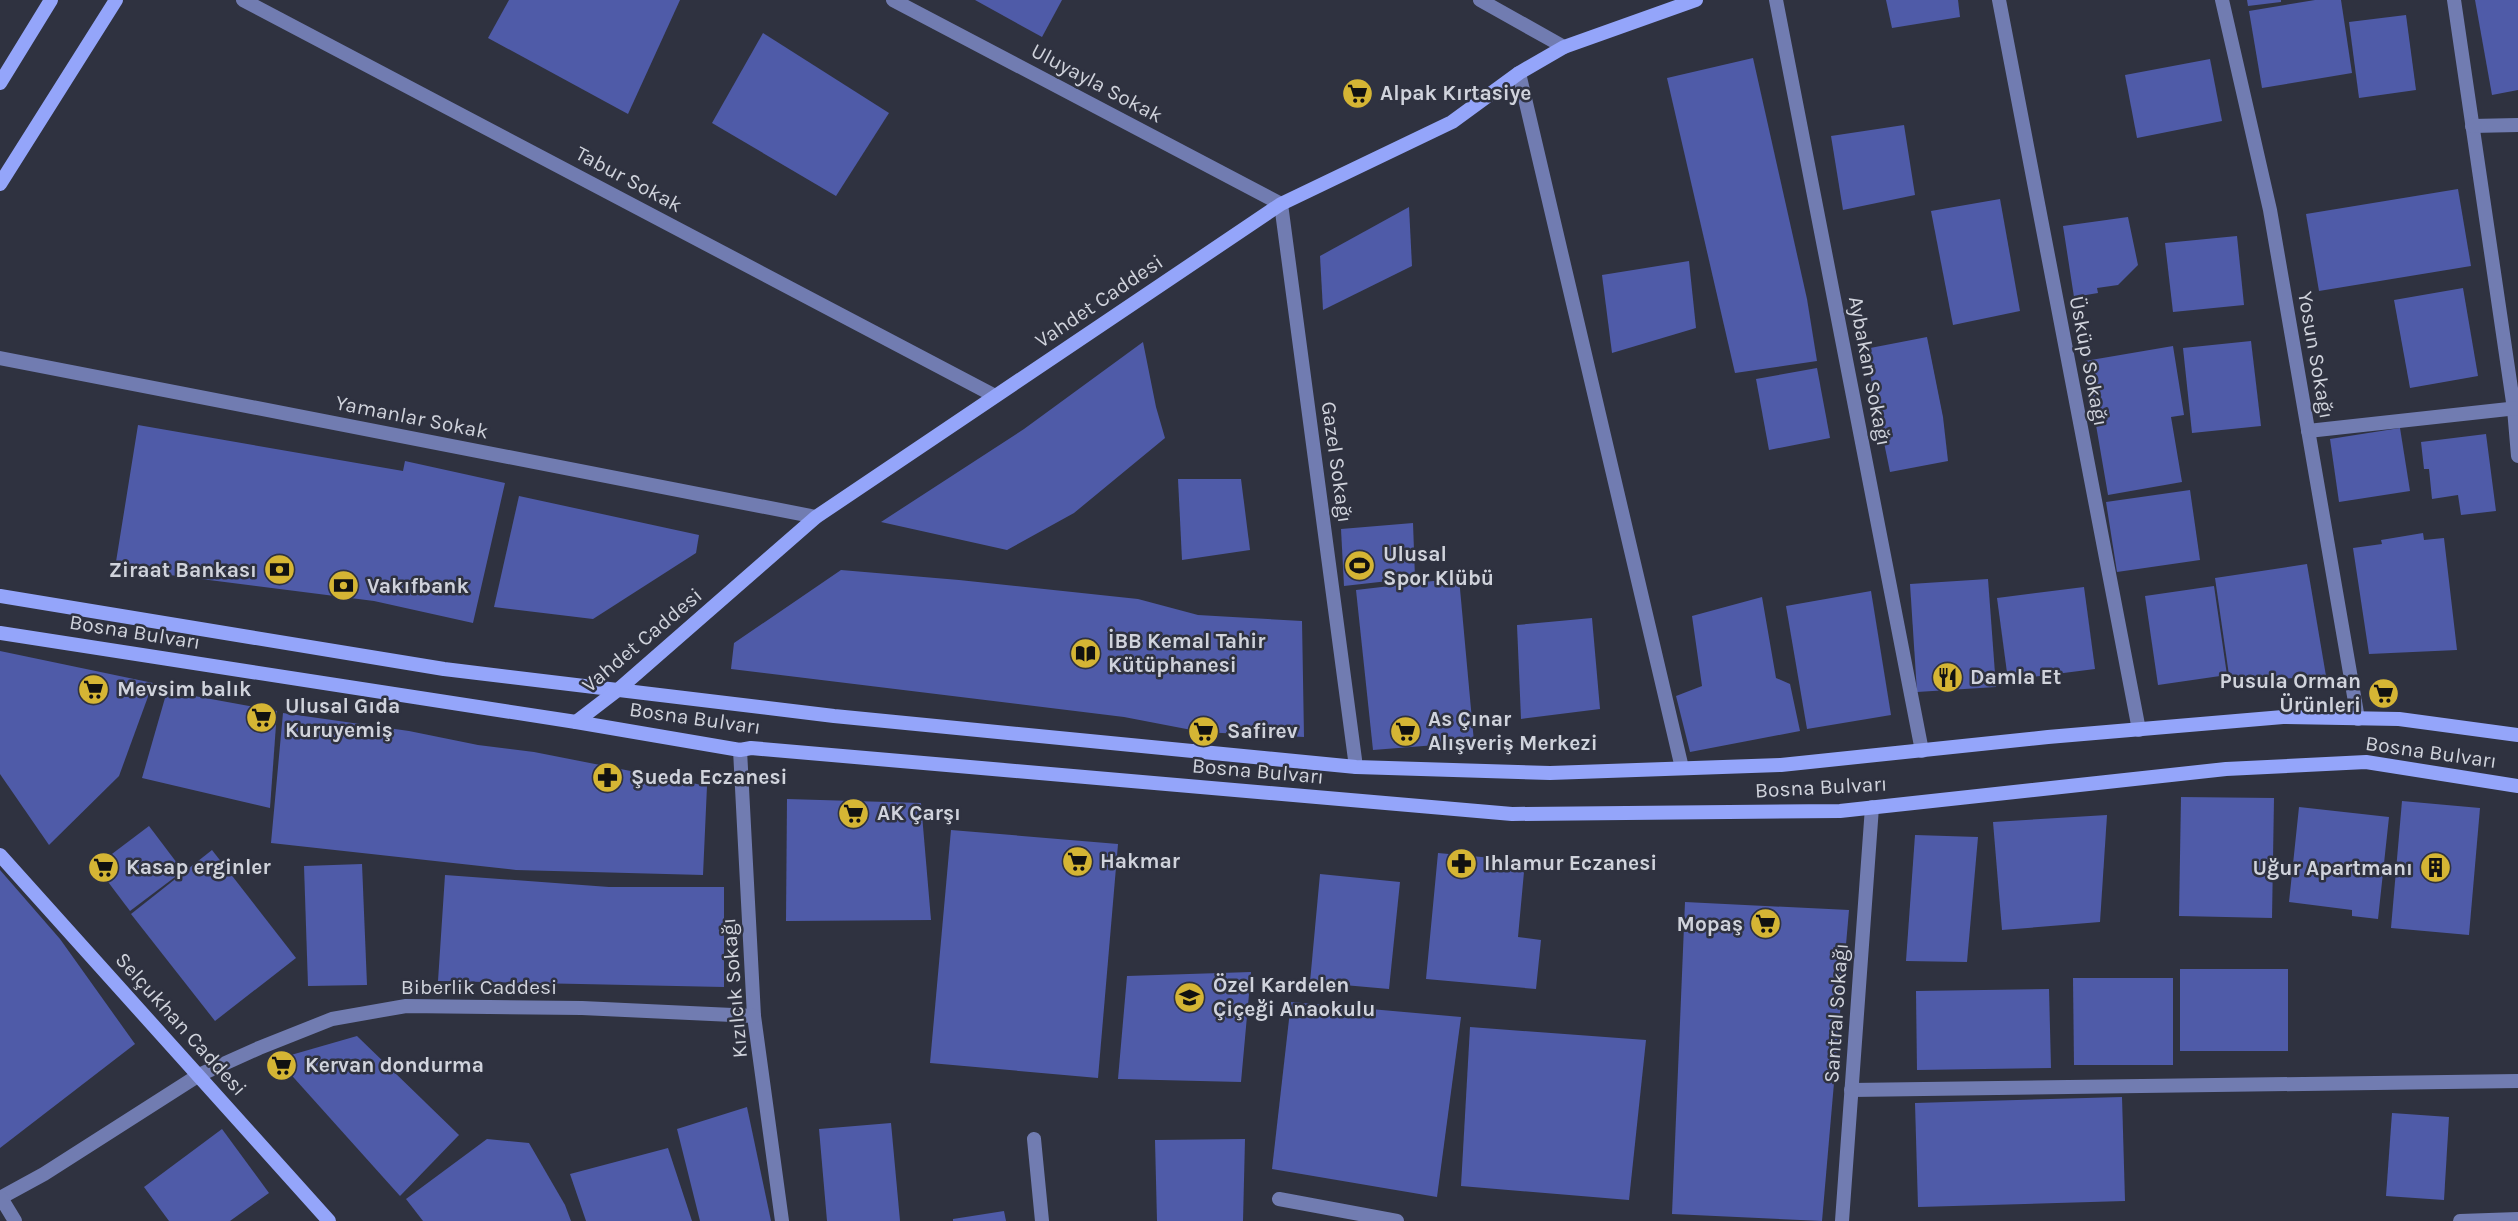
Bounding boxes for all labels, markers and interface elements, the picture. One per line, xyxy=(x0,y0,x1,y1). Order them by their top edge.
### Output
street label: Uluyayla Sokak xyxy=(1027,38,1167,128)
supermarket icon: Alpak Kırtasiye xyxy=(1340,76,1374,110)
place label: Alpak Kırtasiye xyxy=(1380,81,1531,105)
street label: Tabur Sokak xyxy=(572,141,687,217)
street label: Vahdet Caddesi xyxy=(1031,249,1167,353)
street label: Yosun Sokağı xyxy=(2293,290,2339,420)
street label: Aybakan Sokağı xyxy=(1844,294,1896,448)
street label: Üsküp Sokağı xyxy=(2065,294,2113,428)
street label: Yamanlar Sokak xyxy=(334,390,491,444)
street label: Gazel Sokağı xyxy=(1317,400,1357,524)
place label: Ulusal Spor Klübü xyxy=(1383,542,1494,590)
sports icon: Ulusal Spor Klübü xyxy=(1343,549,1377,583)
bank icon: Ziraat Bankası xyxy=(263,553,297,587)
place label: Ziraat Bankası xyxy=(109,558,257,582)
bank icon: Vakıfbank xyxy=(327,569,361,603)
place label: Vakıfbank xyxy=(367,574,469,598)
street label: Vahdet Caddesi xyxy=(577,583,707,697)
street label: Bosna Bulvarı xyxy=(68,610,202,654)
place label: İBB Kemal Tahir Kütüphanesi xyxy=(1108,628,1266,677)
library icon: İBB Kemal Tahir Kütüphanesi xyxy=(1068,636,1102,670)
restaurant icon: Damla Et xyxy=(1930,660,1964,694)
place label: Damla Et xyxy=(1970,665,2061,689)
place label: Pusula Orman Ürünleri xyxy=(2220,669,2361,717)
supermarket icon: Mevsim balık xyxy=(77,672,111,706)
supermarket icon: Pusula Orman Ürünleri xyxy=(2367,676,2401,710)
place label: Mevsim balık xyxy=(117,677,252,701)
place label: Ulusal Gıda Kuruyemiş xyxy=(285,694,400,742)
street label: Bosna Bulvarı xyxy=(628,697,762,739)
supermarket icon: Ulusal Gıda Kuruyemiş xyxy=(245,701,279,735)
place label: As Çınar Alışveriş Merkezi xyxy=(1428,707,1598,755)
supermarket icon: Safirev xyxy=(1187,714,1221,748)
supermarket icon: As Çınar Alışveriş Merkezi xyxy=(1388,714,1422,748)
place label: Safirev xyxy=(1227,719,1298,743)
street label: Bosna Bulvarı xyxy=(2364,731,2498,773)
street label: Bosna Bulvarı xyxy=(1191,753,1325,789)
pharmacy icon: Şueda Eczanesi xyxy=(591,760,625,794)
place label: Şueda Eczanesi xyxy=(631,765,787,789)
street label: Bosna Bulvarı xyxy=(1754,772,1888,802)
supermarket icon: AK Çarşı xyxy=(837,796,871,830)
place label: AK Çarşı xyxy=(877,801,961,825)
supermarket icon: Hakmar xyxy=(1060,844,1094,878)
pharmacy icon: Ihlamur Eczanesi xyxy=(1444,846,1478,880)
place label: Hakmar xyxy=(1100,849,1181,873)
supermarket icon: Kasap erginler xyxy=(86,850,120,884)
place label: Ihlamur Eczanesi xyxy=(1484,851,1657,875)
building icon: Uğur Apartmanı xyxy=(2419,851,2453,885)
place label: Kasap erginler xyxy=(126,855,271,879)
place label: Uğur Apartmanı xyxy=(2253,856,2413,880)
supermarket icon: Mopaş xyxy=(1749,907,1783,941)
place label: Mopaş xyxy=(1677,912,1743,936)
street label: Kızılcık Sokağı xyxy=(716,917,752,1059)
street label: Santral Sokağı xyxy=(1819,942,1853,1084)
street label: Selçukhan Caddesi xyxy=(111,948,251,1100)
place label: Özel Kardelen Çiçeği Anaokulu xyxy=(1213,973,1375,1021)
street label: Biberlik Caddesi xyxy=(401,975,557,999)
school or university icon: Özel Kardelen Çiçeği Anaokulu xyxy=(1173,980,1207,1014)
supermarket icon: Kervan dondurma xyxy=(265,1048,299,1082)
place label: Kervan dondurma xyxy=(305,1053,484,1077)

